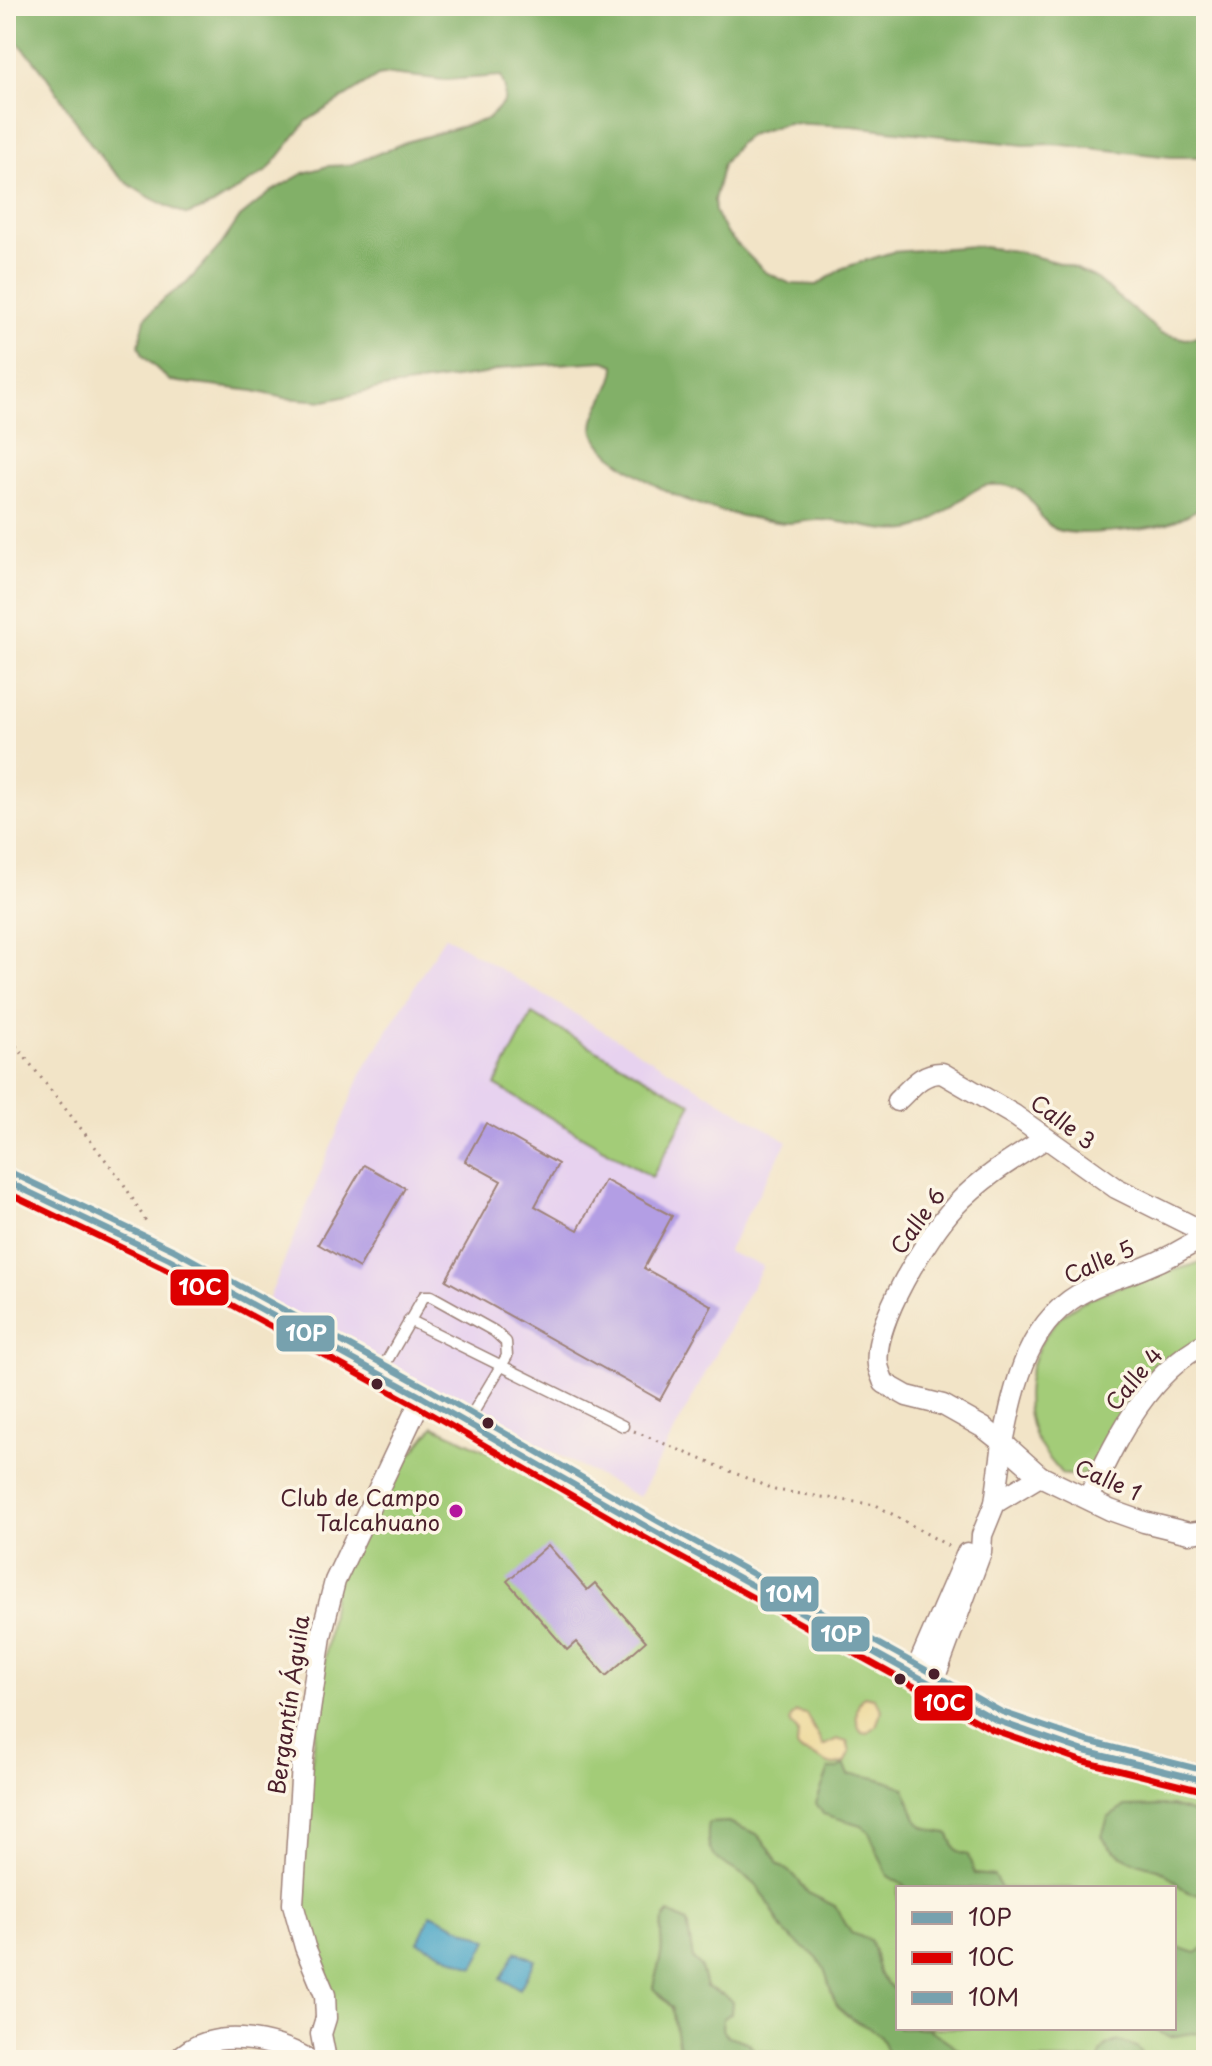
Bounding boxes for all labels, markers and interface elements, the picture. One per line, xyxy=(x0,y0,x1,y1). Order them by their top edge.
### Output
street label: Calle 3 xyxy=(1024,1085,1104,1156)
street label: Calle 6 xyxy=(881,1180,952,1260)
street label: Calle 5 xyxy=(1058,1230,1139,1291)
line badge: 10C xyxy=(169,1268,230,1307)
text: 10C xyxy=(178,1269,222,1302)
line badge: 10P xyxy=(275,1314,336,1353)
text: 10P xyxy=(285,1315,327,1348)
street label: Calle 4 xyxy=(1096,1339,1169,1417)
unlabelled marker xyxy=(369,1376,385,1392)
unlabelled marker xyxy=(480,1415,496,1431)
street label: Calle 1 xyxy=(1070,1449,1147,1508)
place label: Club de Campo Talcahuano xyxy=(280,1480,440,1538)
marker: Club de Campo Talcahuano xyxy=(447,1502,465,1520)
line badge: 10M xyxy=(759,1575,820,1613)
text: 10M xyxy=(765,1576,813,1609)
street label: Bergantín Águila xyxy=(259,1613,316,1797)
line badge: 10P xyxy=(810,1615,871,1653)
text: 10P xyxy=(820,1616,862,1649)
unlabelled marker xyxy=(926,1666,942,1682)
unlabelled marker xyxy=(892,1671,908,1687)
line badge: 10C xyxy=(913,1684,974,1722)
text: 10C xyxy=(922,1685,966,1718)
legend xyxy=(896,1886,1176,2030)
text: 10P xyxy=(968,1898,1012,1934)
text: 10C xyxy=(968,1938,1015,1974)
text: 10M xyxy=(968,1978,1019,2014)

